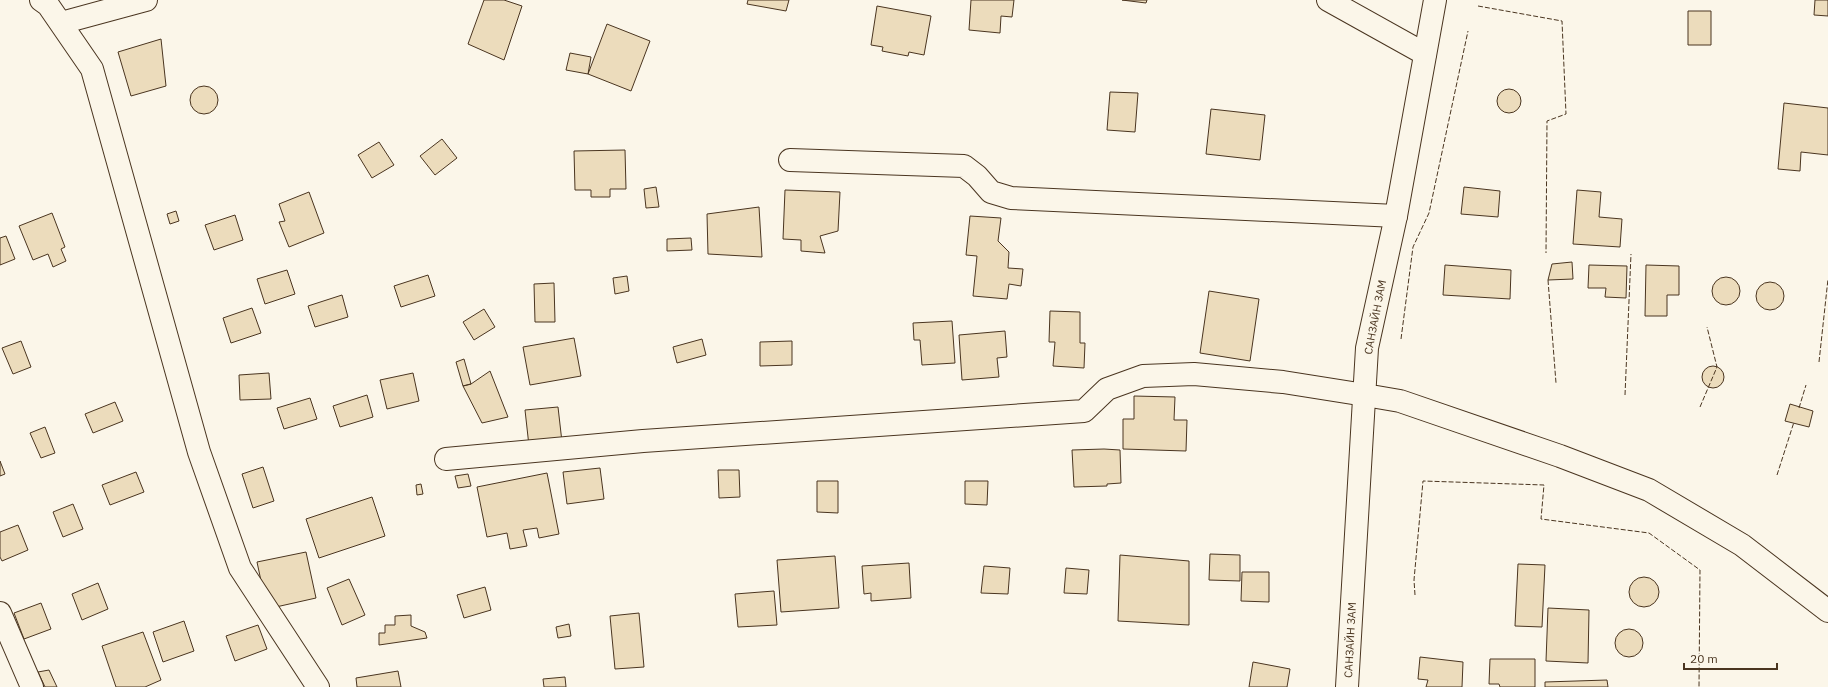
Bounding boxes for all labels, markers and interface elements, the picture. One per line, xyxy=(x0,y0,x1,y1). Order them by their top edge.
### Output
street label: САНЗАЙН ЗАМ xyxy=(1361,279,1389,355)
street label: САНЗАЙН ЗАМ xyxy=(1341,602,1359,678)
scale bar xyxy=(1684,645,1777,671)
text: 20 m xyxy=(1690,651,1718,666)

